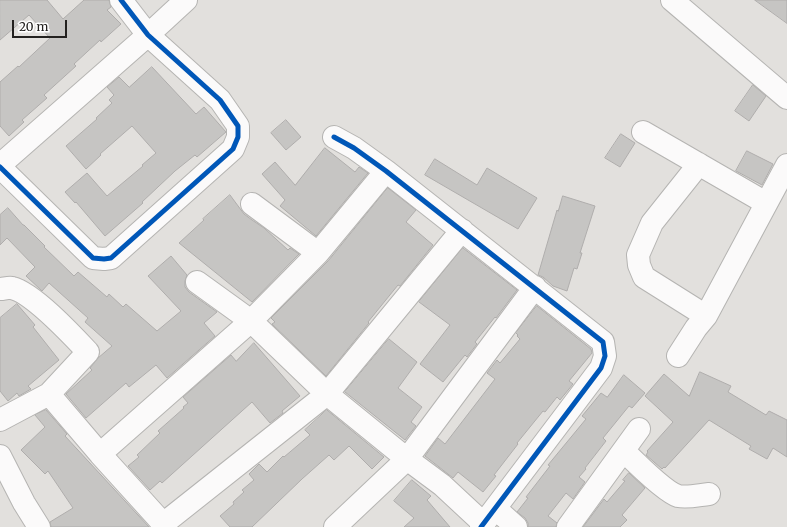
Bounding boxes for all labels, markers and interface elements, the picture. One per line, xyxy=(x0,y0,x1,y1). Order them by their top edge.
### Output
scale bar xyxy=(14,12,69,38)
text: 20 m xyxy=(19,19,48,34)

